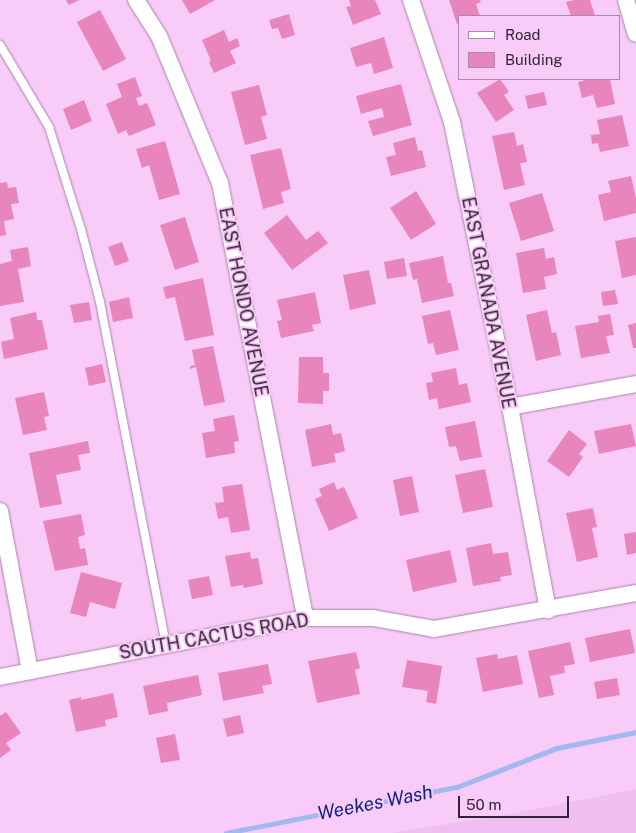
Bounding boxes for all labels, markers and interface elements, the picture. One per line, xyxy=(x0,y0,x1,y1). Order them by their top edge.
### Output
legend xyxy=(458,15,621,80)
text: Road xyxy=(505,26,541,43)
text: Building xyxy=(505,51,563,68)
street label: EAST GRANADA AVENUE xyxy=(457,195,519,411)
street label: EAST HONDO AVENUE xyxy=(214,206,272,398)
street label: SOUTH CACTUS ROAD xyxy=(118,610,310,664)
water label: Weekes Wash xyxy=(315,781,435,825)
scale bar xyxy=(461,786,572,818)
text: 50 m xyxy=(466,796,501,813)

